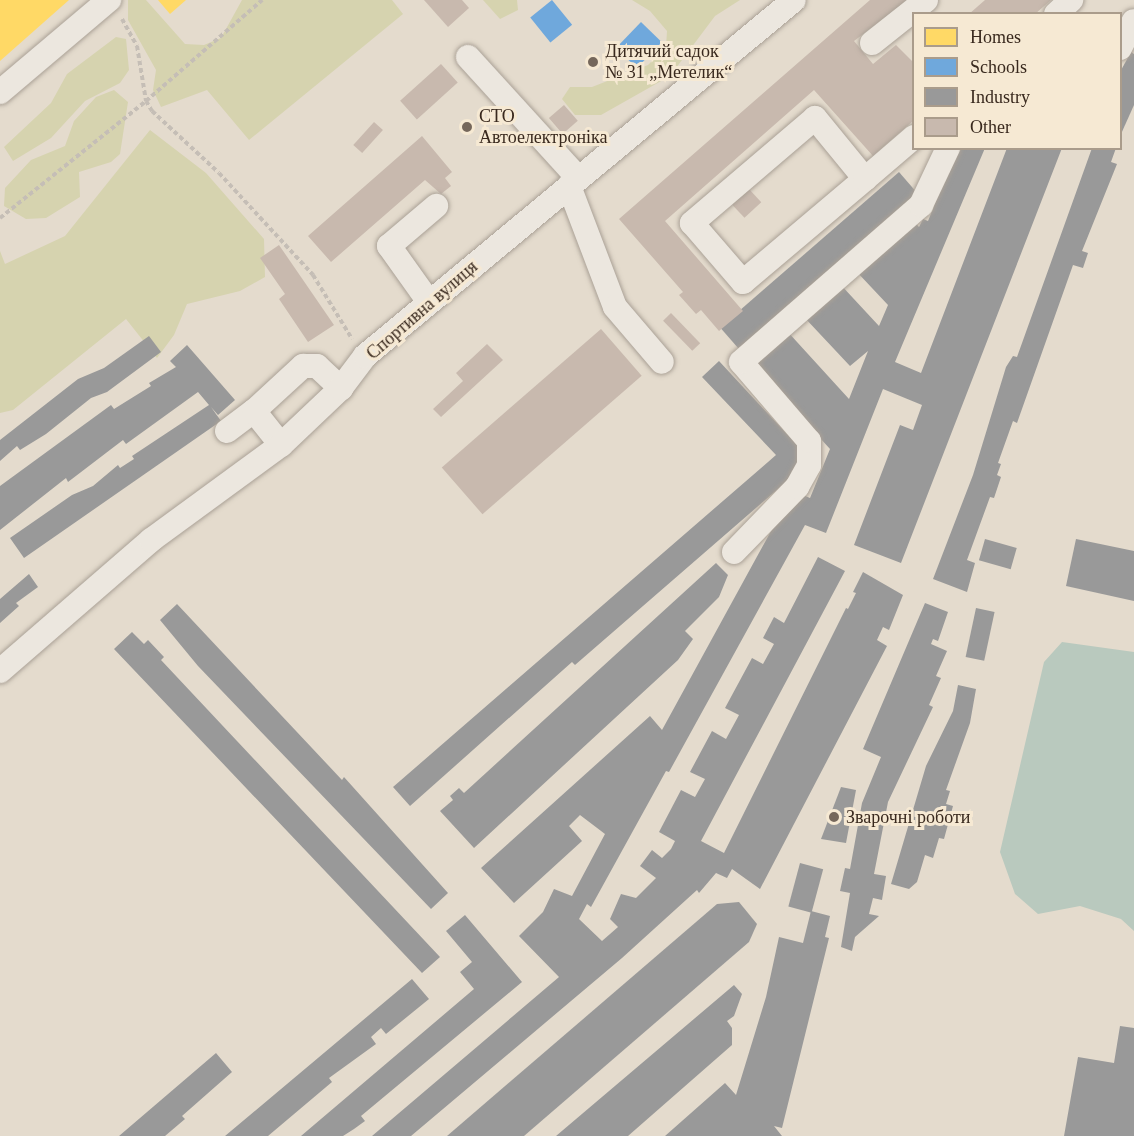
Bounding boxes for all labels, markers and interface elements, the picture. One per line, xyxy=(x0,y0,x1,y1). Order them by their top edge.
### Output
legend xyxy=(912,12,1122,150)
text: Homes xyxy=(970,27,1021,47)
place label: Дитячий садок № 31 „Метелик“ xyxy=(605,41,732,84)
marker: Дитячий садок № 31 „Метелик“ xyxy=(586,55,600,69)
text: Schools xyxy=(970,57,1027,77)
text: Industry xyxy=(970,87,1030,107)
place label: СТО Автоелектроніка xyxy=(479,106,608,148)
text: Other xyxy=(970,117,1011,137)
marker: СТО Автоелектроніка xyxy=(460,120,474,134)
street label: Спортивна вулиця xyxy=(362,256,482,364)
place label: Зварочні роботи xyxy=(846,806,970,828)
marker: Зварочні роботи xyxy=(827,810,841,824)

